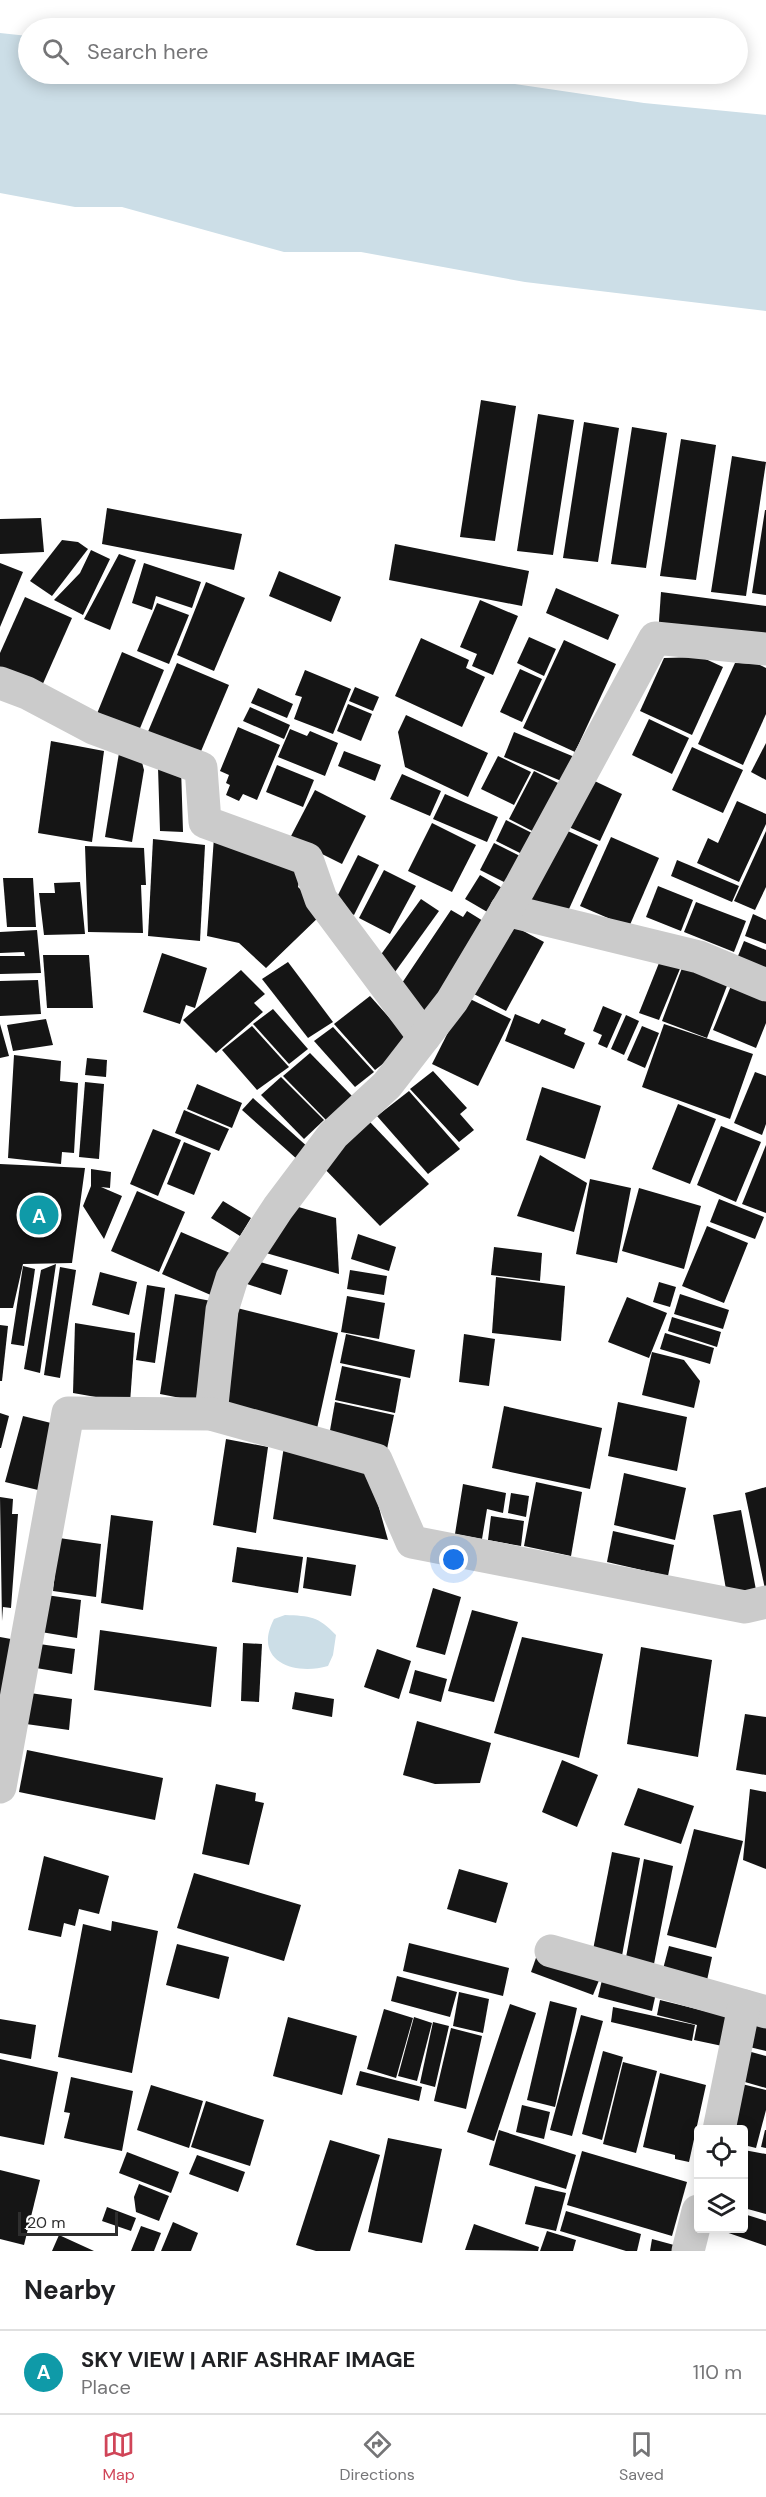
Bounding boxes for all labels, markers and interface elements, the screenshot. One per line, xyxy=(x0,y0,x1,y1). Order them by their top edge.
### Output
search box xyxy=(18,18,748,84)
icon: search xyxy=(39,35,72,68)
text: Search here xyxy=(87,37,208,66)
pin: A xyxy=(20,1192,58,1238)
your location xyxy=(439,1545,468,1574)
map controls xyxy=(694,2125,748,2233)
button: locate xyxy=(694,2125,748,2179)
button: layers xyxy=(694,2179,748,2233)
scale bar xyxy=(18,2209,118,2236)
text: 20 m xyxy=(27,2212,66,2233)
text: Nearby xyxy=(24,2273,116,2307)
text: SKY VIEW | ARIF ASHRAF IMAGE xyxy=(81,2345,415,2374)
text: A xyxy=(36,2359,51,2385)
text: 110 m xyxy=(693,2359,742,2385)
text: Place xyxy=(81,2374,131,2400)
tab: Map xyxy=(102,2428,135,2485)
tab: Directions xyxy=(339,2428,415,2485)
tab: Saved xyxy=(619,2428,664,2485)

